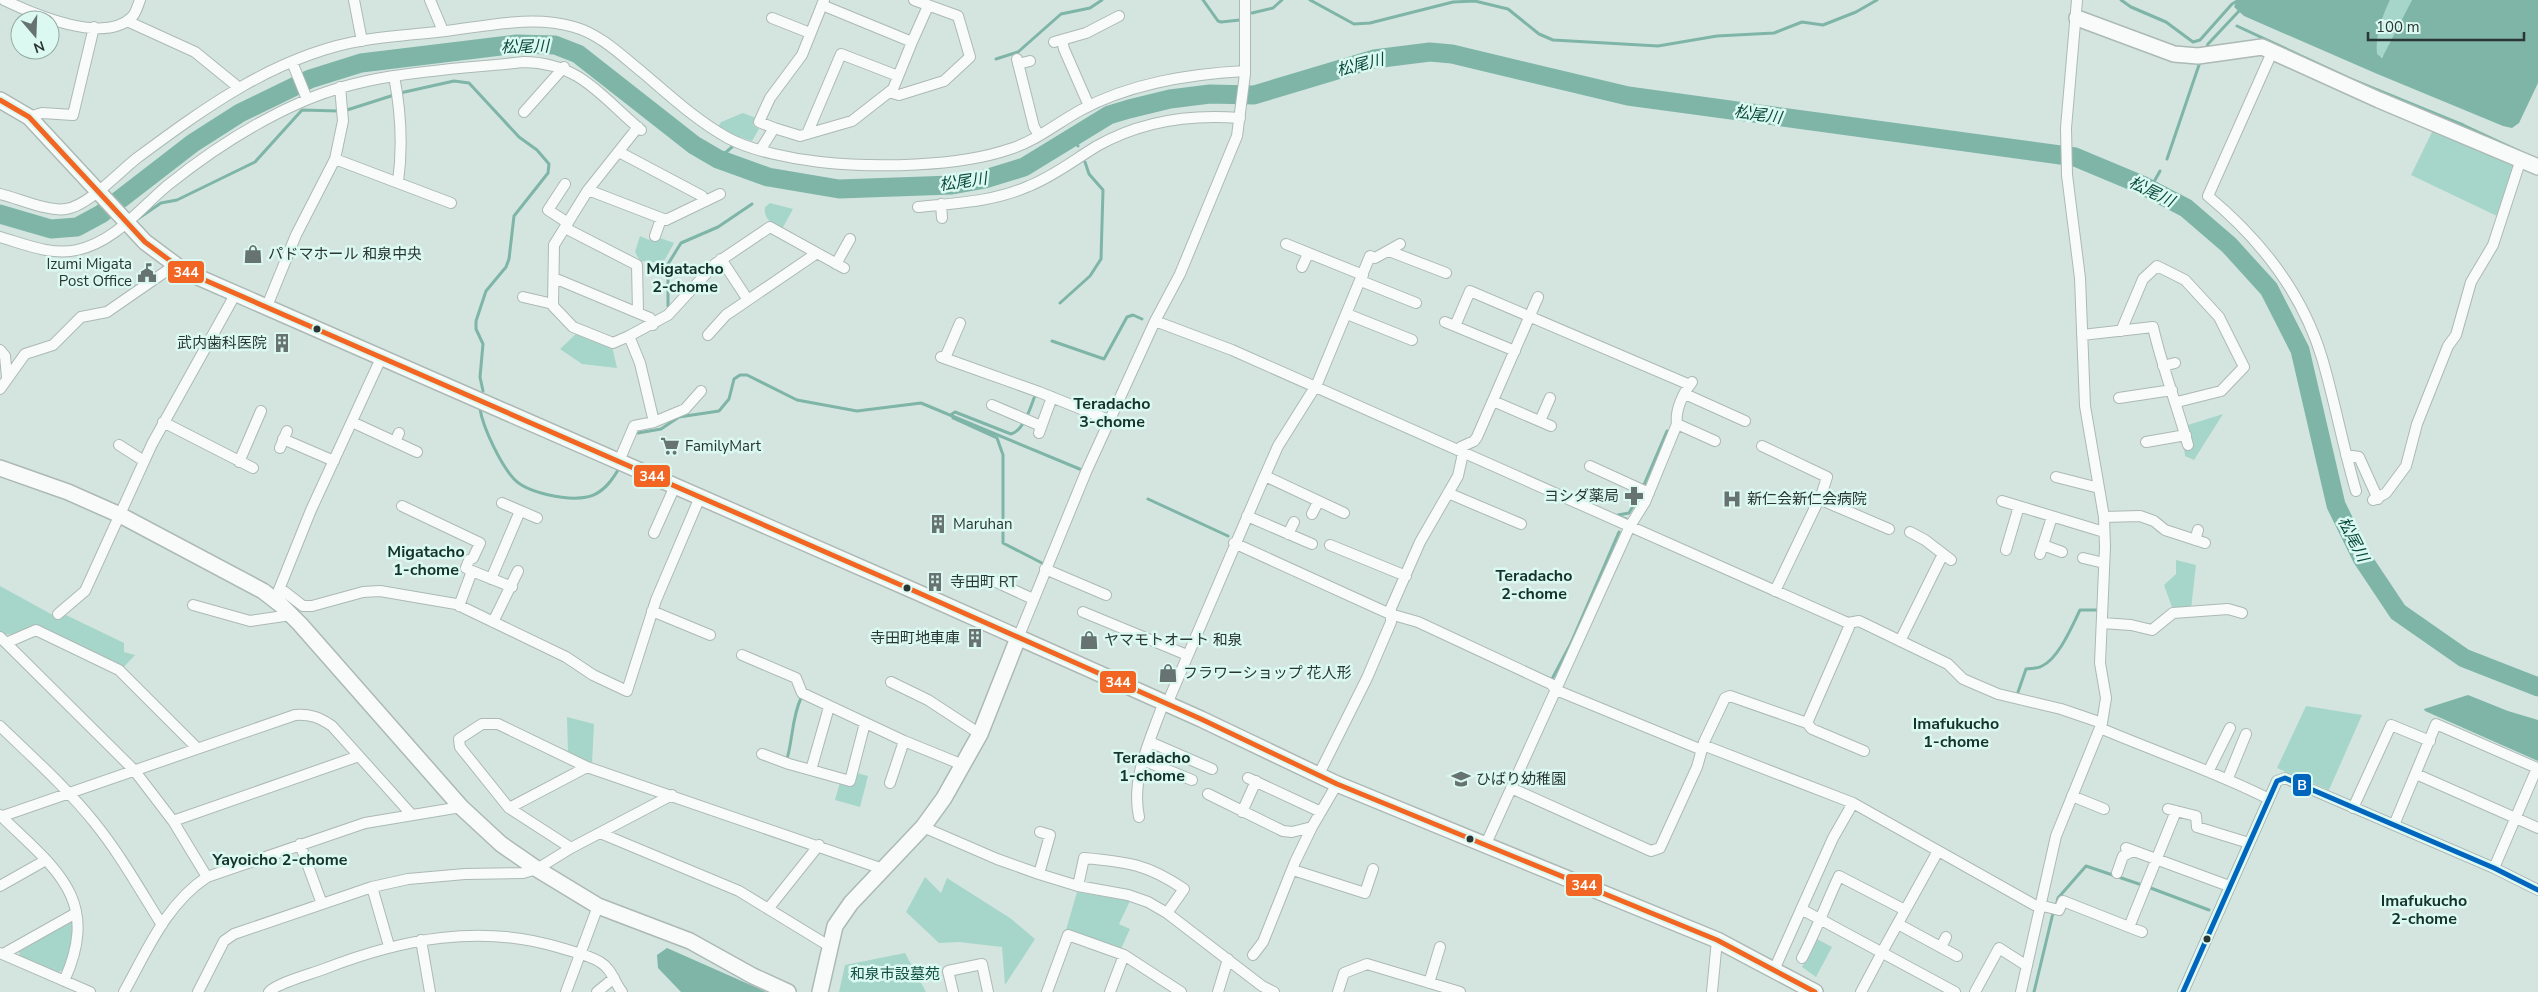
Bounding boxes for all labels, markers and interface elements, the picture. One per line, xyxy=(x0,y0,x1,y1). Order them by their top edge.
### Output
north arrow xyxy=(10,10,60,60)
scale bar xyxy=(2368,10,2524,42)
text: 100 m xyxy=(2376,17,2420,37)
text: N xyxy=(31,36,47,58)
water label: 松尾川 xyxy=(501,36,551,58)
water label: 松尾川 xyxy=(1334,48,1388,81)
water label: 松尾川 xyxy=(1733,101,1785,130)
water label: 松尾川 xyxy=(938,167,990,196)
water label: 松尾川 xyxy=(2125,171,2180,213)
shop icon: パドマホール 和泉中央 xyxy=(242,243,264,265)
place label: パドマホール 和泉中央 xyxy=(268,244,422,264)
place label: Izumi Migata Post Office xyxy=(46,254,132,291)
district label: Migatacho 2-chome xyxy=(646,258,724,298)
line badge: 344 xyxy=(167,260,205,284)
public building icon: Izumi Migata Post Office xyxy=(136,262,158,284)
text: 344 xyxy=(173,263,199,282)
unlabelled marker xyxy=(312,324,322,334)
building icon: 武内歯科医院 xyxy=(271,332,293,354)
place label: 武内歯科医院 xyxy=(177,333,267,353)
district label: Teradacho 3-chome xyxy=(1074,393,1150,433)
supermarket icon: FamilyMart xyxy=(659,435,681,457)
place label: FamilyMart xyxy=(685,436,762,456)
line badge: 344 xyxy=(633,464,671,488)
text: 344 xyxy=(639,467,665,486)
pharmacy icon: ヨシダ薬局 xyxy=(1623,485,1645,507)
place label: ヨシダ薬局 xyxy=(1544,486,1619,506)
hospital icon: 新仁会新仁会病院 xyxy=(1721,488,1743,510)
place label: 新仁会新仁会病院 xyxy=(1747,489,1867,509)
building icon: Maruhan xyxy=(927,513,949,535)
water label: 松尾川 xyxy=(2332,513,2375,568)
place label: Maruhan xyxy=(953,514,1013,534)
district label: Migatacho 1-chome xyxy=(387,541,465,581)
district label: Teradacho 2-chome xyxy=(1496,565,1572,605)
building icon: 寺田町 RT xyxy=(924,571,946,593)
place label: 寺田町 RT xyxy=(950,572,1018,592)
unlabelled marker xyxy=(902,583,912,593)
building icon: 寺田町地車庫 xyxy=(964,627,986,649)
place label: 寺田町地車庫 xyxy=(870,628,960,648)
shop icon: ヤマモトオート 和泉 xyxy=(1078,629,1100,651)
place label: ヤマモトオート 和泉 xyxy=(1104,630,1243,650)
shop icon: フラワーショップ 花人形 xyxy=(1157,662,1179,684)
place label: フラワーショップ 花人形 xyxy=(1183,663,1352,683)
line badge: 344 xyxy=(1099,670,1137,694)
text: 344 xyxy=(1105,673,1131,692)
district label: Imafukucho 1-chome xyxy=(1913,713,1999,753)
district label: Teradacho 1-chome xyxy=(1114,747,1190,787)
school or university icon: ひばり幼稚園 xyxy=(1450,768,1472,790)
place label: ひばり幼稚園 xyxy=(1476,769,1566,789)
line badge: B xyxy=(2292,773,2312,797)
text: B xyxy=(2297,776,2307,795)
unlabelled marker xyxy=(1465,834,1475,844)
district label: Yayoicho 2-chome xyxy=(212,849,348,871)
line badge: 344 xyxy=(1565,873,1603,897)
text: 344 xyxy=(1571,876,1597,895)
district label: Imafukucho 2-chome xyxy=(2381,890,2467,930)
unlabelled marker xyxy=(2202,934,2212,944)
park label: 和泉市設墓苑 xyxy=(850,964,940,984)

